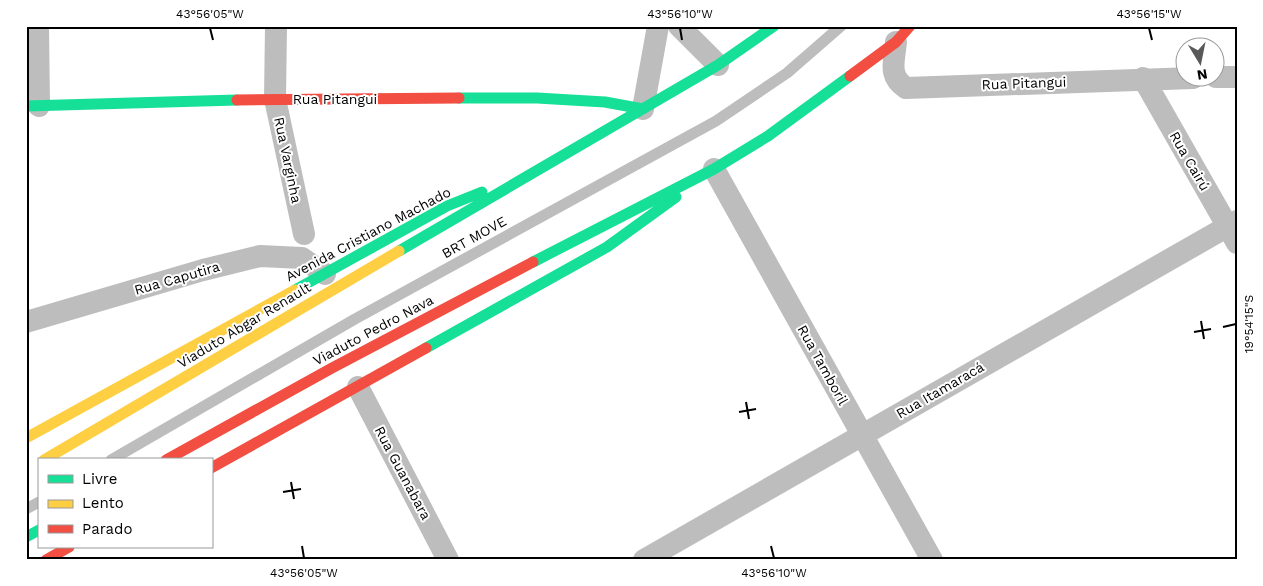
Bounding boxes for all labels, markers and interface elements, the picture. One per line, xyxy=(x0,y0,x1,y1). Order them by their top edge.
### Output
text: 43°56'05"W xyxy=(176,7,244,21)
text: 43°56'10"W xyxy=(647,7,713,21)
text: 43°56'15"W xyxy=(1117,7,1182,21)
north arrow xyxy=(1176,38,1226,88)
text: N xyxy=(1196,66,1209,84)
street label: Rua Pitangui xyxy=(981,74,1067,92)
street label: Rua Pitangui xyxy=(293,91,377,107)
street label: Rua Varginha xyxy=(271,115,305,205)
street label: Rua Cairú xyxy=(1167,129,1213,193)
street label: Avenida Cristiano Machado xyxy=(283,184,453,284)
street label: BRT MOVE xyxy=(439,213,509,261)
street label: Rua Caputira xyxy=(132,258,222,298)
street label: Viaduto Abgar Renault xyxy=(175,279,314,371)
street label: Viaduto Pedro Nava xyxy=(310,291,436,369)
text: 19°54'15"S xyxy=(1242,295,1256,353)
street label: Rua Tamboril xyxy=(794,322,852,408)
street label: Rua Itamaracá xyxy=(893,358,987,422)
street label: Rua Guanabara xyxy=(372,424,434,523)
legend xyxy=(38,458,212,548)
text: Livre xyxy=(82,470,117,488)
text: Lento xyxy=(82,494,124,512)
text: Parado xyxy=(82,520,132,538)
text: 43°56'05"W xyxy=(270,566,338,580)
text: 43°56'10"W xyxy=(741,566,807,580)

